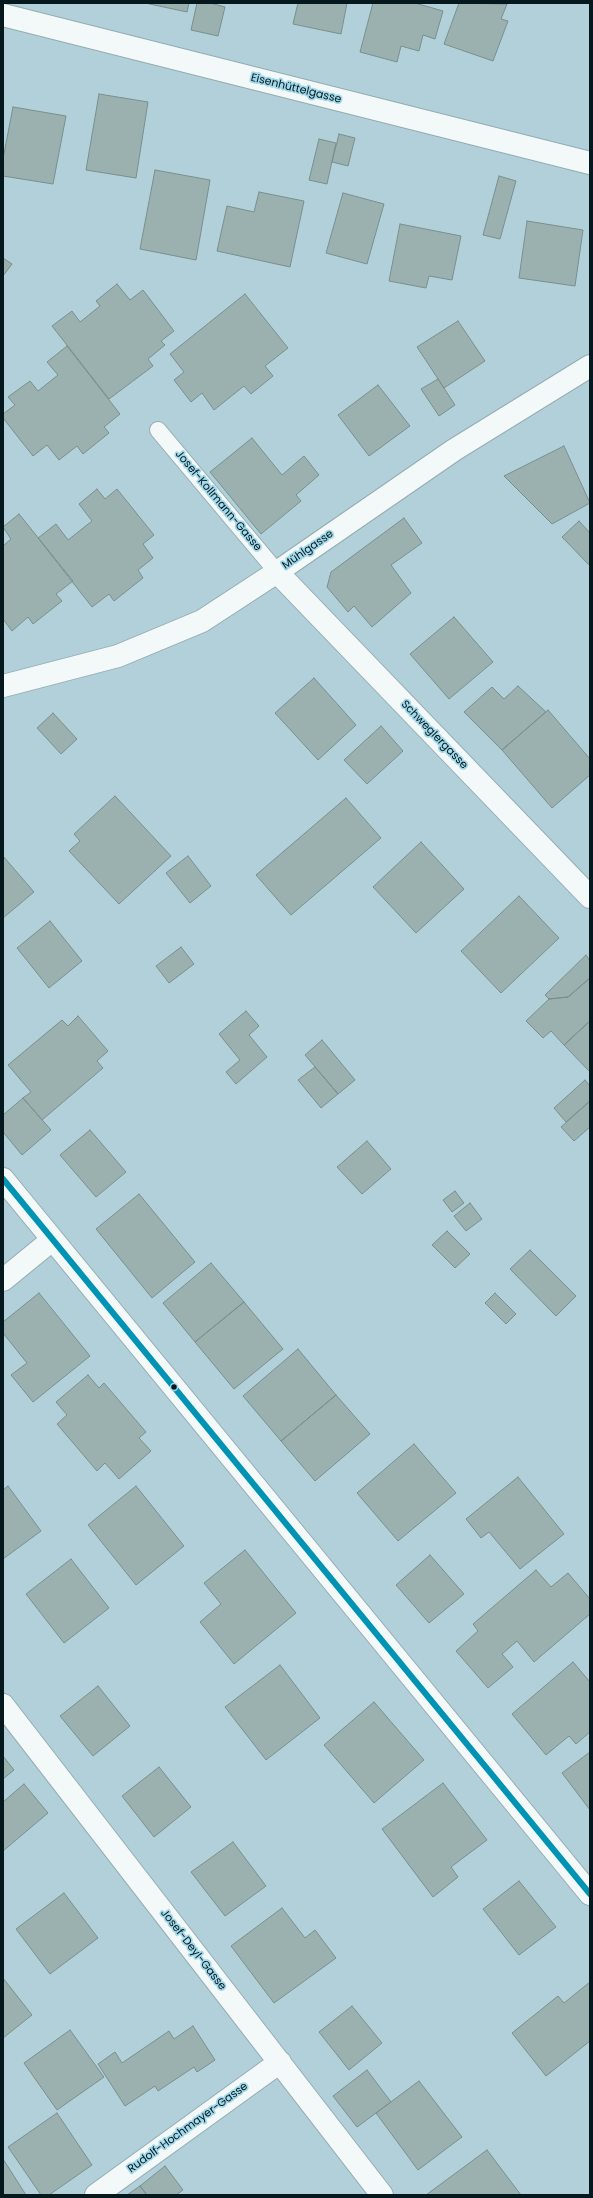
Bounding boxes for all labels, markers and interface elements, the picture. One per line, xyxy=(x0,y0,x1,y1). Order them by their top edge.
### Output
street label: Eisenhüttelgasse xyxy=(249,71,343,107)
street label: Josef-Kollmann-Gasse xyxy=(172,448,264,554)
street label: Mühlgasse xyxy=(280,528,336,572)
street label: Schweglergasse xyxy=(398,698,470,772)
unlabelled marker xyxy=(169,1382,179,1392)
street label: Josef-Deyl-Gasse xyxy=(157,1907,229,1993)
street label: Rudolf-Hochmayer-Gasse xyxy=(125,2080,251,2176)

